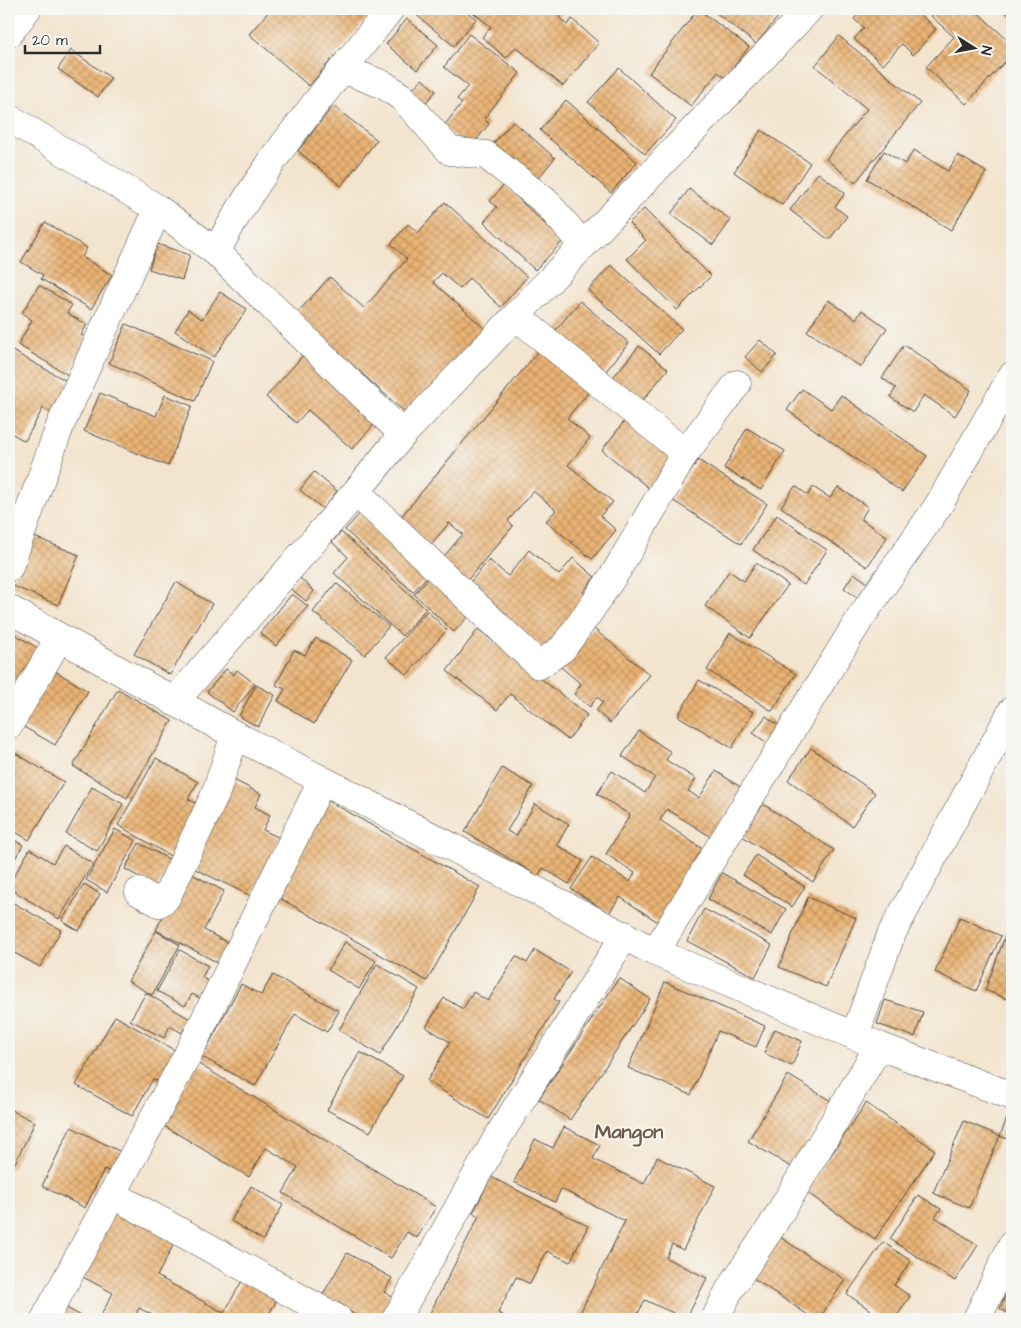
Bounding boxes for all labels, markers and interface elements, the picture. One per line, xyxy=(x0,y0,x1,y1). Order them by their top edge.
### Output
scale bar xyxy=(25,22,100,54)
north arrow xyxy=(948,22,998,72)
text: 20 m xyxy=(32,30,68,51)
text: N xyxy=(975,44,996,57)
district label: Mangon xyxy=(595,1118,663,1147)

